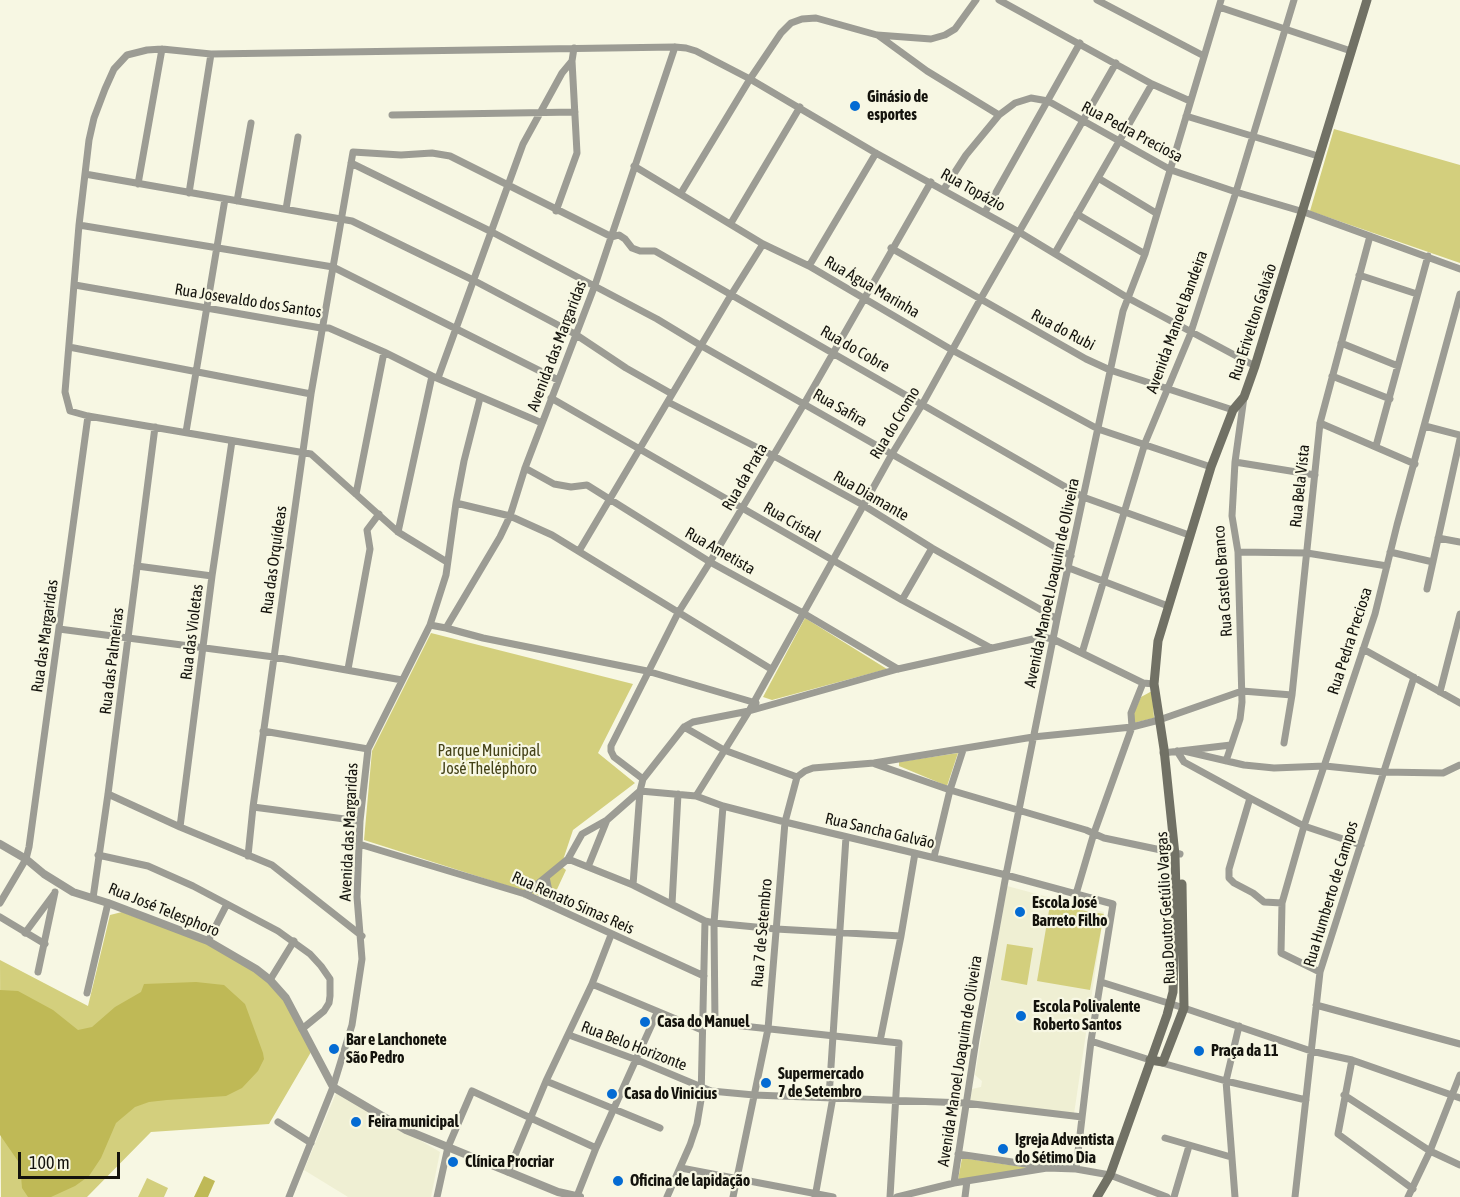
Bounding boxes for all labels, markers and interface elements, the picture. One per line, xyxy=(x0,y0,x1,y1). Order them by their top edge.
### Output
place label: Ginásio de esportes xyxy=(867,87,928,125)
street label: Rua Pedra Preciosa xyxy=(1078,97,1186,167)
marker: Ginásio de esportes xyxy=(848,99,862,113)
street label: Rua Topázio xyxy=(937,164,1009,216)
street label: Avenida Manoel Bandeira xyxy=(1142,248,1212,396)
street label: Rua Água Marinha xyxy=(821,252,923,322)
street label: Rua Erivelton Galvão xyxy=(1225,261,1281,383)
street label: Avenida das Margaridas xyxy=(523,278,591,414)
street label: Rua Josevaldo dos Santos xyxy=(173,280,323,322)
street label: Rua do Rubi xyxy=(1028,305,1098,355)
street label: Rua do Cobre xyxy=(817,321,893,377)
street label: Rua do Cromo xyxy=(866,383,924,463)
street label: Rua Safira xyxy=(809,385,871,431)
street label: Rua da Prata xyxy=(718,440,772,514)
street label: Rua Bela Vista xyxy=(1286,444,1314,528)
street label: Rua Diamante xyxy=(830,467,912,525)
street label: Avenida Manoel Joaquim de Oliveira xyxy=(1020,477,1084,689)
street label: Rua Cristal xyxy=(760,498,824,546)
street label: Rua das Orquídeas xyxy=(257,505,291,615)
street label: Rua Ametista xyxy=(681,523,759,579)
street label: Rua Castelo Branco xyxy=(1210,525,1236,637)
street label: Rua das Margaridas xyxy=(28,578,62,694)
street label: Rua das Violetas xyxy=(177,583,207,681)
street label: Rua Pedra Preciosa xyxy=(1324,585,1376,697)
street label: Rua das Palmeiras xyxy=(96,607,128,715)
park label: Parque Municipal José Theléphoro xyxy=(437,741,541,779)
street label: Avenida das Margaridas xyxy=(336,762,362,902)
street label: Rua Sancha Galvão xyxy=(823,809,937,853)
street label: Rua Humberto de Campos xyxy=(1300,819,1362,969)
street label: Rua Doutor Getúlio Vargas xyxy=(1152,831,1180,985)
street label: Rua Renato Simas Reis xyxy=(509,867,637,939)
street label: Rua 7 de Setembro xyxy=(748,878,776,988)
street label: Rua José Telesphoro xyxy=(105,879,223,941)
place label: Escola José Barreto Filho xyxy=(1032,893,1108,931)
marker: Escola José Barreto Filho xyxy=(1013,905,1027,919)
street label: Avenida Manoel Joaquim de Oliveira xyxy=(934,954,986,1168)
place label: Escola Polivalente Roberto Santos xyxy=(1033,997,1141,1035)
marker: Escola Polivalente Roberto Santos xyxy=(1014,1009,1028,1023)
place label: Casa do Manuel xyxy=(657,1012,749,1032)
marker: Casa do Manuel xyxy=(638,1015,652,1029)
street label: Rua Belo Horizonte xyxy=(578,1017,690,1075)
place label: Bar e Lanchonete São Pedro xyxy=(346,1030,447,1068)
place label: Praça da 11 xyxy=(1211,1041,1278,1061)
marker: Bar e Lanchonete São Pedro xyxy=(327,1042,341,1056)
marker: Praça da 11 xyxy=(1192,1044,1206,1058)
place label: Supermercado 7 de Setembro xyxy=(778,1064,864,1102)
marker: Supermercado 7 de Setembro xyxy=(759,1076,773,1090)
place label: Casa do Vinicius xyxy=(624,1084,717,1104)
marker: Casa do Vinicius xyxy=(605,1087,619,1101)
place label: Feira municipal xyxy=(368,1112,459,1132)
marker: Feira municipal xyxy=(349,1115,363,1129)
place label: Igreja Adventista do Sétimo Dia xyxy=(1015,1130,1114,1168)
scale bar xyxy=(21,1140,123,1178)
marker: Igreja Adventista do Sétimo Dia xyxy=(996,1142,1010,1156)
text: 100 m xyxy=(29,1152,70,1173)
place label: Clínica Procriar xyxy=(465,1152,554,1172)
marker: Clínica Procriar xyxy=(446,1155,460,1169)
place label: Oficina de lapidação xyxy=(630,1171,750,1191)
marker: Oficina de lapidação xyxy=(611,1174,625,1188)

